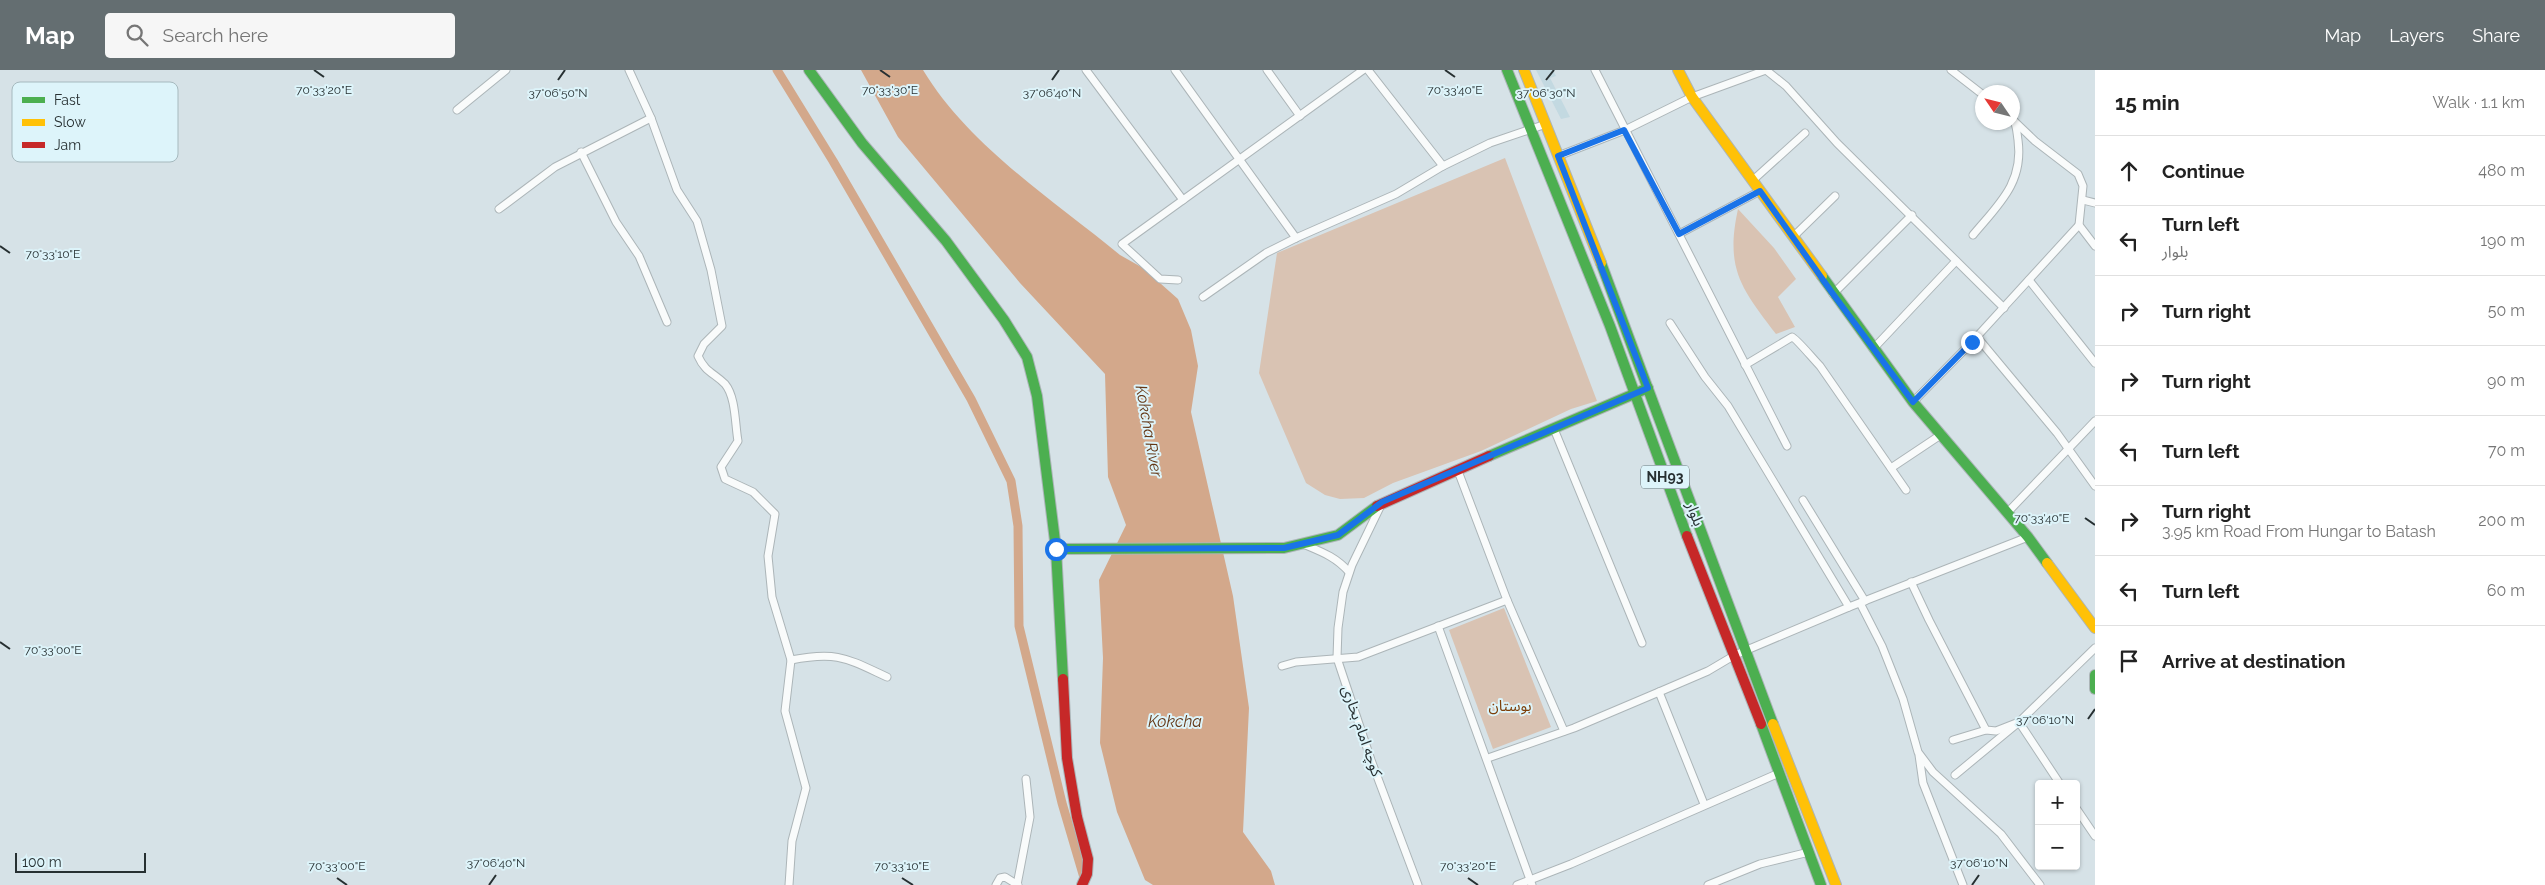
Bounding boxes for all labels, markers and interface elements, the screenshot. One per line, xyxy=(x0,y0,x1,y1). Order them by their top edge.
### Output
search box xyxy=(105,13,455,58)
text: Map xyxy=(25,21,75,50)
icon: search xyxy=(123,21,151,49)
text: Search here xyxy=(163,24,268,46)
text: Map xyxy=(2325,25,2361,46)
text: Layers xyxy=(2389,25,2444,46)
text: Share xyxy=(2472,25,2520,46)
legend xyxy=(12,82,178,162)
text: 70°33'20"E xyxy=(296,83,352,97)
text: 70°33'30"E xyxy=(862,83,918,97)
text: 70°33'40"E xyxy=(1427,83,1483,97)
north arrow xyxy=(1975,85,2020,130)
text: 37°06'50"N xyxy=(528,86,588,100)
text: 37°06'40"N xyxy=(1023,86,1081,100)
text: 37°06'30"N xyxy=(1516,86,1576,100)
text: 15 min xyxy=(2115,90,2180,115)
text: Fast xyxy=(54,92,81,108)
text: Walk · 1.1 km xyxy=(2432,93,2525,112)
text: Slow xyxy=(54,114,86,130)
text: Jam xyxy=(54,137,81,153)
icon: ahead xyxy=(2115,157,2143,185)
text: Continue xyxy=(2162,160,2245,182)
text: 480 m xyxy=(2478,161,2525,180)
text: Turn left xyxy=(2162,213,2239,235)
icon: left xyxy=(2115,227,2143,255)
text: 190 m xyxy=(2480,231,2525,250)
text: بلوار xyxy=(2162,242,2188,261)
text: 70°33'10"E xyxy=(26,247,80,261)
icon: right xyxy=(2115,297,2143,325)
text: Turn right xyxy=(2162,300,2251,322)
text: 50 m xyxy=(2488,301,2525,320)
route end xyxy=(1961,331,1984,354)
icon: right xyxy=(2115,367,2143,395)
text: Turn right xyxy=(2162,370,2251,392)
text: 90 m xyxy=(2487,371,2525,390)
water label: Kokcha River xyxy=(1132,384,1167,479)
icon: left xyxy=(2115,437,2143,465)
text: Turn left xyxy=(2162,440,2239,462)
text: 70 m xyxy=(2488,441,2525,460)
road number: NH93 xyxy=(1641,466,1689,488)
street label: بلوار xyxy=(1682,498,1708,529)
text: Turn right xyxy=(2162,500,2251,522)
icon: right xyxy=(2115,507,2143,535)
text: 70°33'40"E xyxy=(2014,511,2070,525)
text: 200 m xyxy=(2478,511,2525,530)
text: 3.95 km Road From Hungar to Batash xyxy=(2162,522,2436,541)
route start xyxy=(1045,538,1068,561)
icon: left xyxy=(2115,577,2143,605)
text: Turn left xyxy=(2162,580,2239,602)
text: 60 m xyxy=(2487,581,2525,600)
text: 70°33'00"E xyxy=(25,643,81,657)
icon: arrive xyxy=(2115,647,2143,675)
text: Arrive at destination xyxy=(2162,650,2346,672)
street label: کوچه امام بخاری xyxy=(1336,683,1386,780)
park label: بوستان xyxy=(1488,697,1532,715)
water label: Kokcha xyxy=(1148,712,1202,731)
text: 37°06'10"N xyxy=(2016,713,2074,727)
map controls xyxy=(2035,780,2080,870)
button: + xyxy=(2035,780,2080,825)
button: − xyxy=(2035,825,2080,870)
scale bar xyxy=(15,850,146,873)
text: 100 m xyxy=(22,854,62,870)
text: 37°06'40"N xyxy=(467,856,525,870)
text: 37°06'10"N xyxy=(1950,856,2008,870)
text: 70°33'00"E xyxy=(309,859,365,873)
text: 70°33'10"E xyxy=(875,859,929,873)
text: 70°33'20"E xyxy=(1440,859,1496,873)

